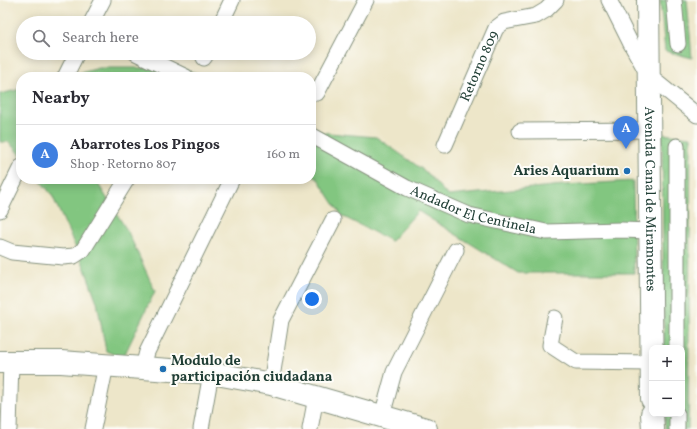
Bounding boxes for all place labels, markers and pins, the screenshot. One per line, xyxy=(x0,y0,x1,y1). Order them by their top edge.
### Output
pin: A xyxy=(613,116,639,149)
place label: Aries Aquarium xyxy=(513,162,619,181)
marker: Aries Aquarium xyxy=(622,166,632,176)
place label: Modulo de participación ciudadana xyxy=(171,352,333,387)
marker: Modulo de participación ciudadana xyxy=(158,364,168,374)

